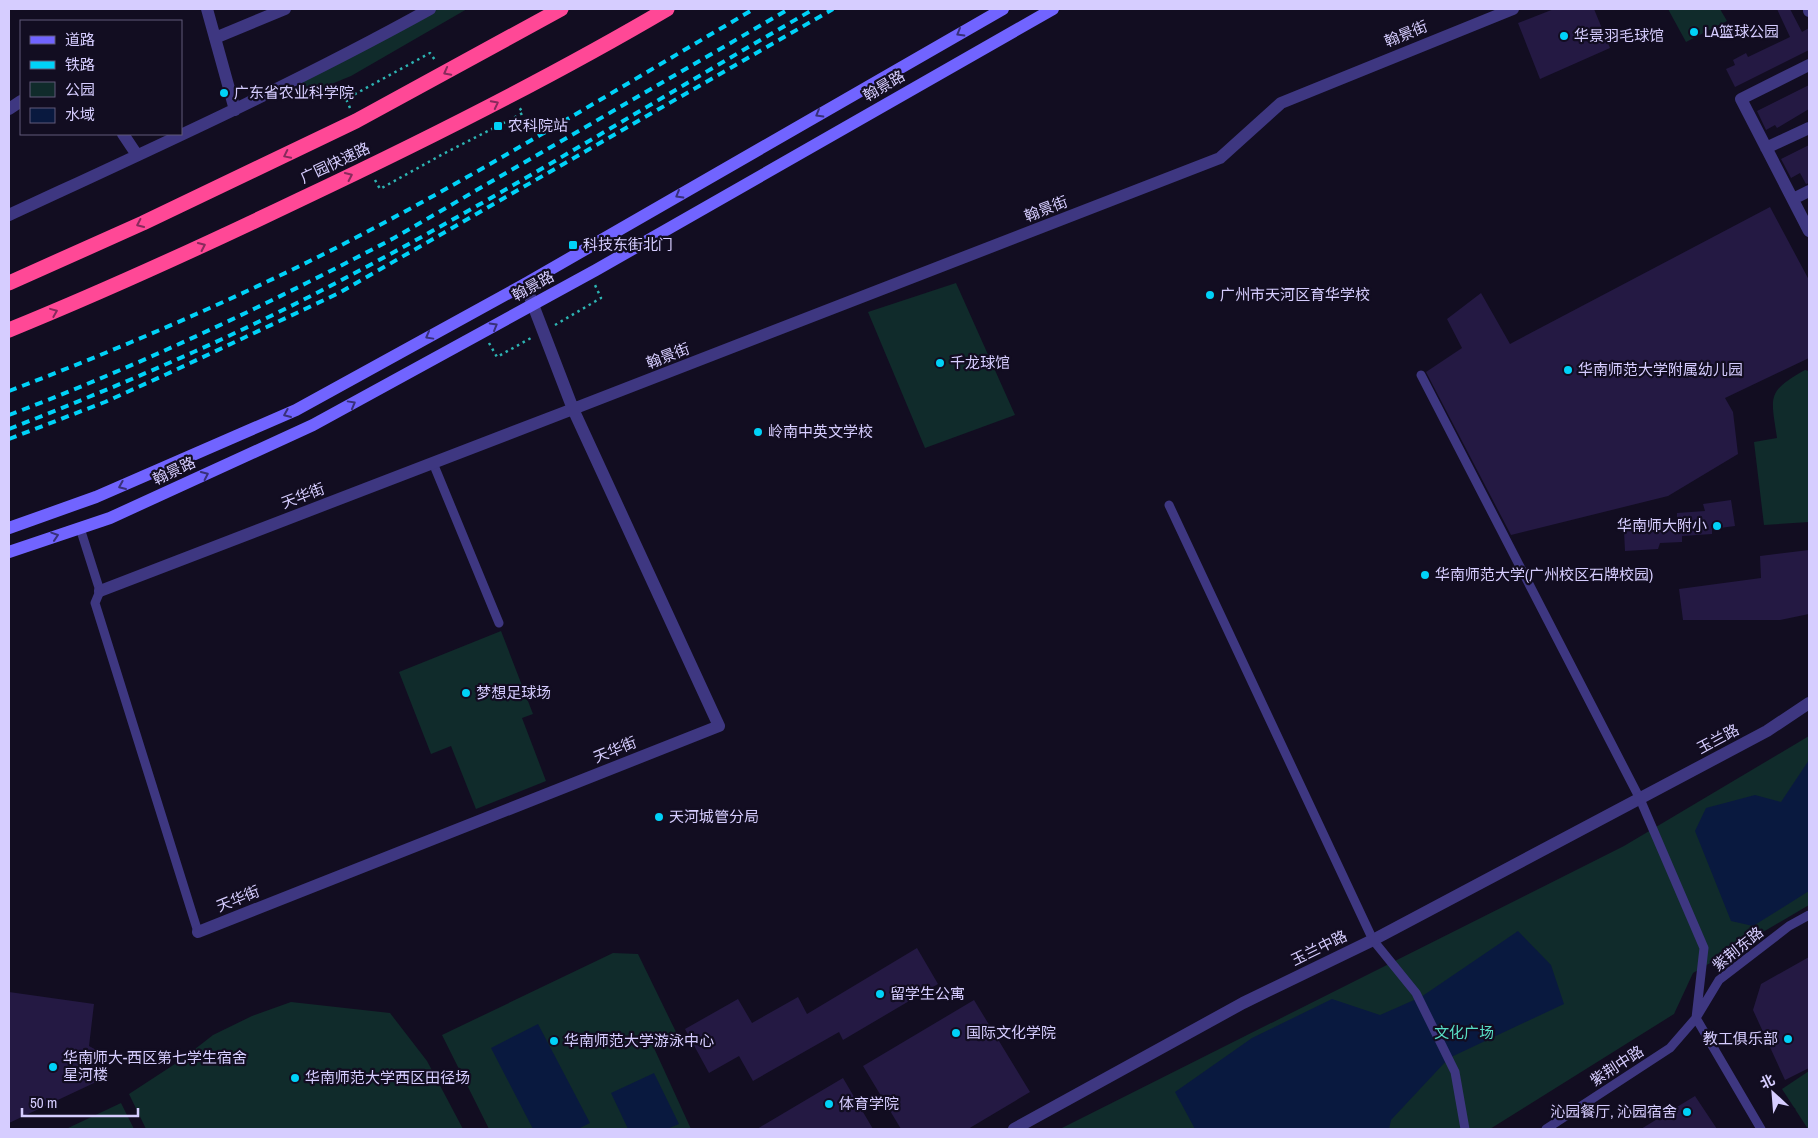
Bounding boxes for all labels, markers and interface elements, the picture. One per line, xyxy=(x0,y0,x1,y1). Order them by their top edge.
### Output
street label: 翰景街 xyxy=(1381,15,1431,52)
legend xyxy=(20,20,182,135)
place label: LA篮球公园 xyxy=(1704,21,1779,42)
place label: 华景羽毛球馆 xyxy=(1574,25,1664,46)
marker: LA篮球公园 xyxy=(1688,26,1700,38)
one-way arrow xyxy=(957,27,966,37)
text: 道路 xyxy=(65,29,95,50)
marker: 华景羽毛球馆 xyxy=(1558,30,1570,42)
text: 铁路 xyxy=(65,54,95,75)
street label: 翰景路 xyxy=(859,65,908,106)
one-way arrow xyxy=(443,66,452,76)
text: 公园 xyxy=(65,79,95,100)
place label: 广东省农业科学院 xyxy=(234,82,354,103)
marker: 广东省农业科学院 xyxy=(218,87,230,99)
one-way arrow xyxy=(490,100,499,110)
text: 水域 xyxy=(65,104,95,125)
one-way arrow xyxy=(816,107,825,117)
place label: 农科院站 xyxy=(508,115,568,136)
marker: 农科院站 xyxy=(492,120,504,132)
street label: 广园快速路 xyxy=(296,137,373,188)
one-way arrow xyxy=(283,149,292,159)
one-way arrow xyxy=(344,172,353,182)
one-way arrow xyxy=(675,188,684,198)
street label: 翰景街 xyxy=(1021,191,1071,226)
one-way arrow xyxy=(136,218,145,228)
place label: 科技东街北门 xyxy=(583,234,673,255)
marker: 科技东街北门 xyxy=(567,239,579,251)
one-way arrow xyxy=(197,241,206,252)
street label: 翰景路 xyxy=(508,265,558,306)
place label: 广州市天河区育华学校 xyxy=(1220,284,1370,305)
marker: 广州市天河区育华学校 xyxy=(1204,289,1216,301)
one-way arrow xyxy=(49,307,58,318)
one-way arrow xyxy=(489,323,498,333)
one-way arrow xyxy=(425,330,434,340)
street label: 翰景街 xyxy=(643,338,693,373)
place label: 千龙球馆 xyxy=(950,352,1010,373)
marker: 千龙球馆 xyxy=(934,357,946,369)
place label: 华南师范大学附属幼儿园 xyxy=(1578,359,1743,380)
marker: 华南师范大学附属幼儿园 xyxy=(1562,364,1574,376)
one-way arrow xyxy=(346,401,355,411)
one-way arrow xyxy=(283,408,292,419)
place label: 岭南中英文学校 xyxy=(768,421,873,442)
marker: 岭南中英文学校 xyxy=(752,426,764,438)
street label: 翰景路 xyxy=(149,452,199,490)
one-way arrow xyxy=(200,470,209,481)
street label: 天华街 xyxy=(278,478,328,513)
one-way arrow xyxy=(118,480,127,491)
place label: 华南师大附小 xyxy=(1617,515,1707,536)
marker: 华南师大附小 xyxy=(1711,520,1723,532)
one-way arrow xyxy=(50,532,59,542)
place label: 华南师范大学(广州校区石牌校园) xyxy=(1435,564,1653,585)
marker: 华南师范大学(广州校区石牌校园) xyxy=(1419,569,1431,581)
place label: 梦想足球场 xyxy=(476,682,551,703)
marker: 梦想足球场 xyxy=(460,687,472,699)
street label: 玉兰路 xyxy=(1693,719,1743,758)
street label: 天华街 xyxy=(590,731,640,768)
place label: 天河城管分局 xyxy=(669,806,759,827)
marker: 天河城管分局 xyxy=(653,811,665,823)
street label: 天华街 xyxy=(213,880,263,917)
street label: 紫荆东路 xyxy=(1708,922,1768,976)
street label: 玉兰中路 xyxy=(1287,925,1350,970)
place label: 留学生公寓 xyxy=(890,983,965,1004)
marker: 留学生公寓 xyxy=(874,988,886,1000)
place label: 国际文化学院 xyxy=(966,1022,1056,1043)
park label: 文化广场 xyxy=(1434,1022,1494,1043)
marker: 国际文化学院 xyxy=(950,1027,962,1039)
place label: 教工俱乐部 xyxy=(1703,1028,1778,1049)
place label: 华南师范大学游泳中心 xyxy=(564,1030,714,1051)
marker: 教工俱乐部 xyxy=(1782,1033,1794,1045)
marker: 华南师范大学游泳中心 xyxy=(548,1035,560,1047)
street label: 紫荆中路 xyxy=(1586,1040,1648,1091)
place label: 华南师大-西区第七学生宿舍 星河楼 xyxy=(63,1047,247,1085)
marker: 华南师大-西区第七学生宿舍 星河楼 xyxy=(47,1061,59,1073)
place label: 华南师范大学西区田径场 xyxy=(305,1067,470,1088)
north arrow xyxy=(1748,1068,1798,1118)
text: 北 xyxy=(1757,1070,1778,1092)
marker: 华南师范大学西区田径场 xyxy=(289,1072,301,1084)
scale bar xyxy=(22,1086,139,1118)
text: 50 m xyxy=(30,1092,57,1113)
place label: 体育学院 xyxy=(839,1093,899,1114)
marker: 体育学院 xyxy=(823,1098,835,1110)
place label: 沁园餐厅, 沁园宿舍 xyxy=(1550,1101,1677,1122)
marker: 沁园餐厅, 沁园宿舍 xyxy=(1681,1106,1693,1118)

